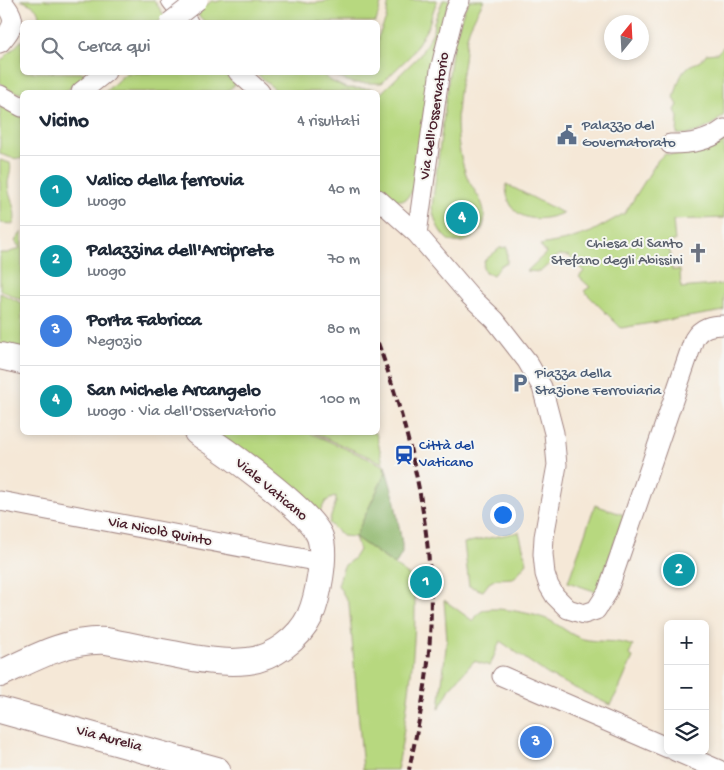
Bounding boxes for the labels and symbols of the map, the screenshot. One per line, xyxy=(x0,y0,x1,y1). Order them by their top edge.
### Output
north arrow xyxy=(604,15,649,60)
street label: Via dell'Osservatorio xyxy=(416,51,454,182)
place label: Palazzo del Governatorato xyxy=(581,117,676,152)
public building icon: Palazzo del Governatorato xyxy=(556,124,578,146)
pin: 4 xyxy=(446,199,478,237)
place label: Chiesa di Santo Stefano degli Abissini xyxy=(551,235,683,270)
church icon: Chiesa di Santo Stefano degli Abissini xyxy=(687,242,709,264)
place label: Piazza della Stazione Ferroviaria xyxy=(534,365,662,400)
parking icon: Piazza della Stazione Ferroviaria xyxy=(509,372,531,394)
place label: Città del Vaticano xyxy=(418,437,474,472)
station icon: Città del Vaticano xyxy=(393,444,415,466)
street label: Viale Vaticano xyxy=(230,454,311,526)
your location xyxy=(490,502,516,528)
street label: Via Nicolò Quinto xyxy=(106,513,214,551)
pin: 2 xyxy=(663,551,695,589)
pin: 1 xyxy=(410,563,442,601)
street label: Via Aurelia xyxy=(73,721,144,757)
pin: 3 xyxy=(520,723,552,761)

